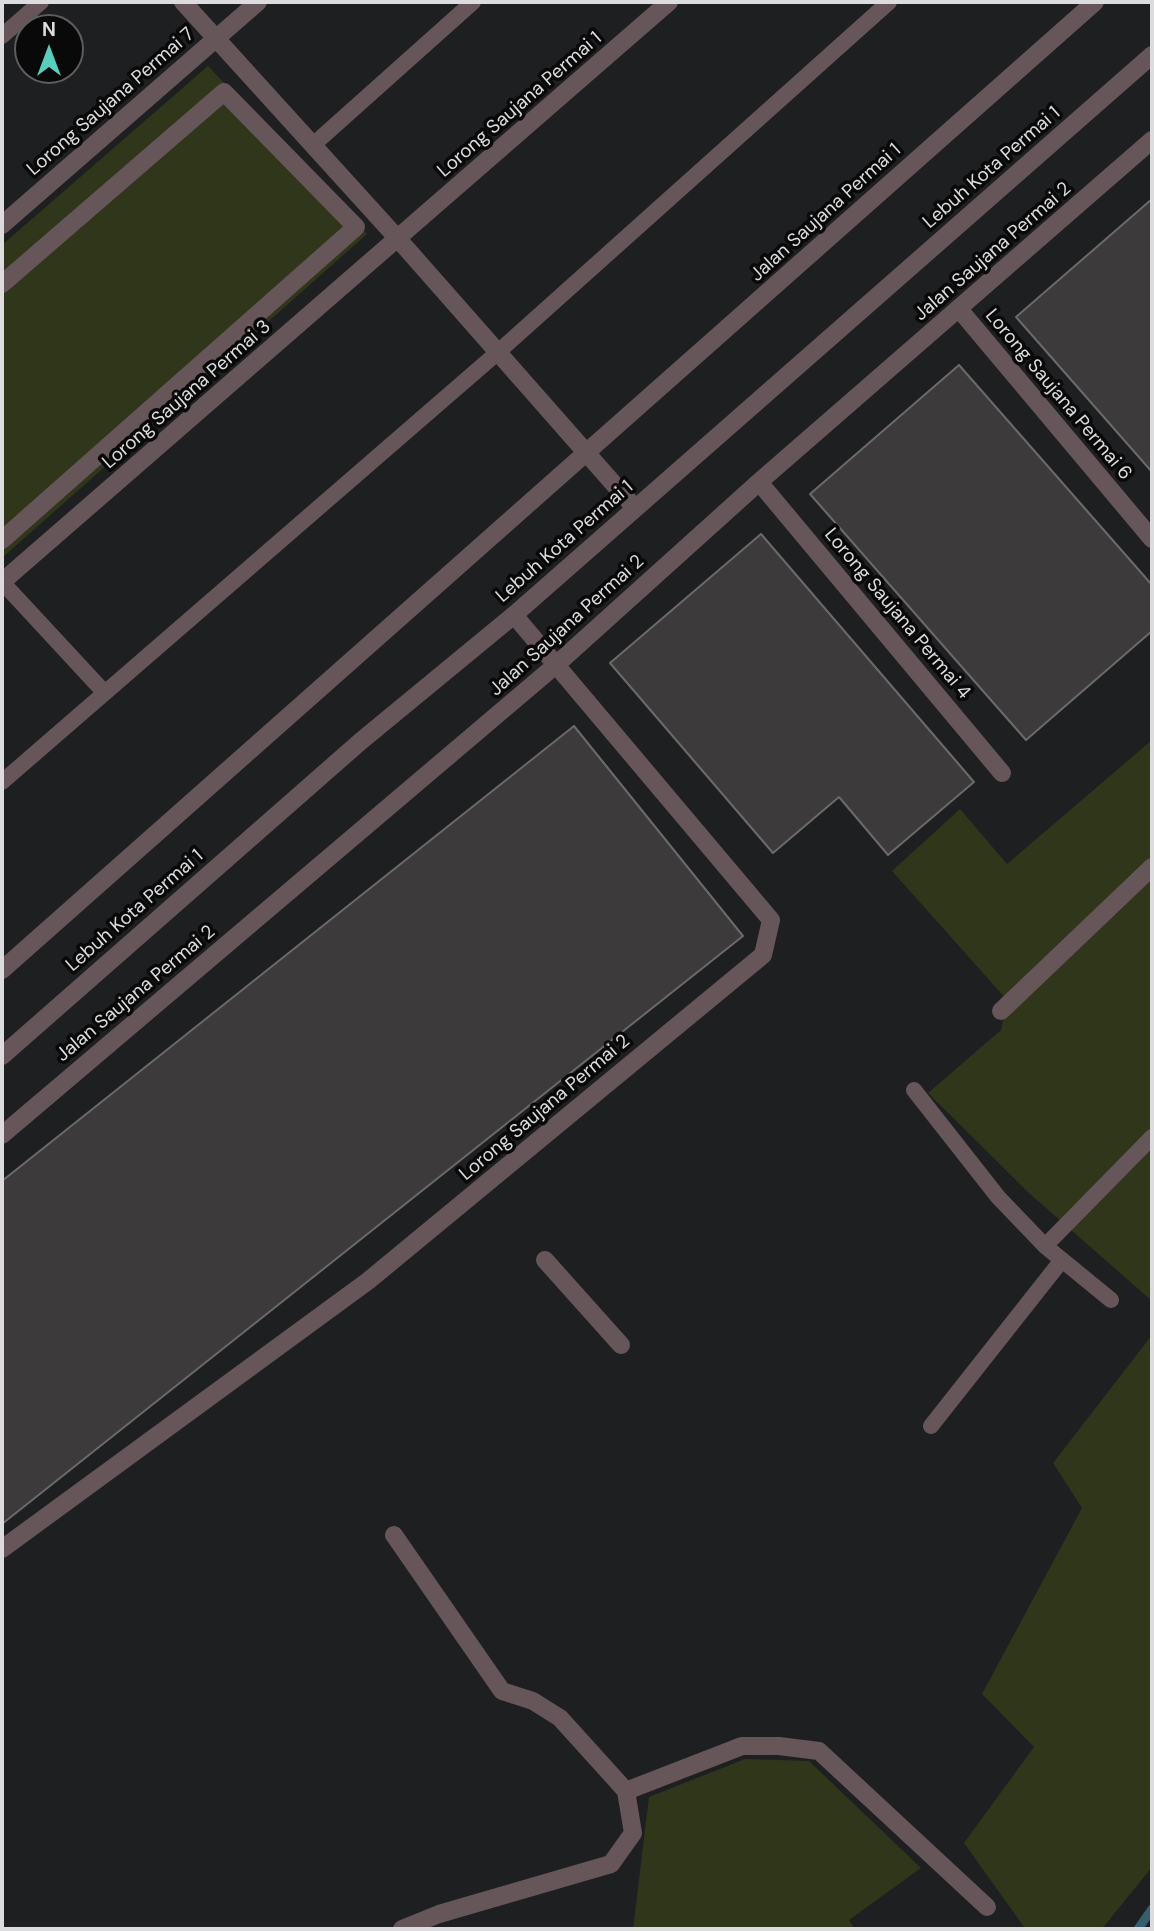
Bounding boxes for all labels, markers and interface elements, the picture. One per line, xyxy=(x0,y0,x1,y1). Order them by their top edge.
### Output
north arrow xyxy=(14,14,84,84)
text: N xyxy=(42,17,56,42)
street label: Lorong Saujana Permai 7 xyxy=(23,23,199,181)
street label: Lorong Saujana Permai 1 xyxy=(433,28,607,182)
street label: Lebuh Kota Permai 1 xyxy=(919,102,1065,234)
street label: Jalan Saujana Permai 1 xyxy=(746,139,906,287)
street label: Jalan Saujana Permai 2 xyxy=(910,178,1076,326)
street label: Lorong Saujana Permai 6 xyxy=(980,305,1136,485)
street label: Lorong Saujana Permai 3 xyxy=(98,316,276,474)
street label: Lebuh Kota Permai 1 xyxy=(492,476,638,608)
street label: Lorong Saujana Permai 4 xyxy=(819,524,975,704)
street label: Jalan Saujana Permai 2 xyxy=(485,551,649,701)
street label: Lebuh Kota Permai 1 xyxy=(62,845,208,977)
street label: Jalan Saujana Permai 2 xyxy=(52,921,220,1067)
street label: Lorong Saujana Permai 2 xyxy=(455,1030,635,1186)

